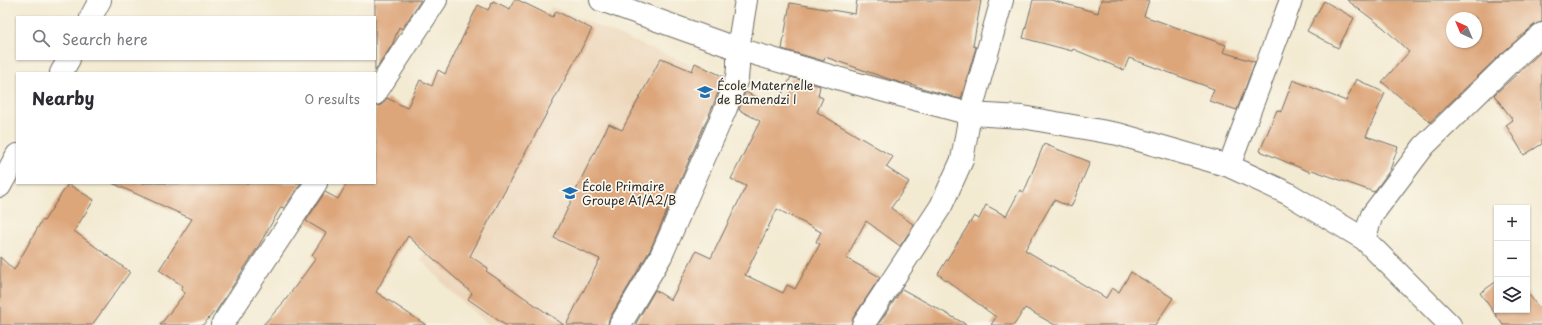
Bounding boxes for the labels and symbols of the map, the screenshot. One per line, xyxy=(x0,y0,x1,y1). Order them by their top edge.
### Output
north arrow xyxy=(1446,12,1482,48)
place label: École Maternelle de Bamendzi I xyxy=(717,76,814,108)
school or university icon: École Maternelle de Bamendzi I xyxy=(696,83,714,101)
place label: École Primaire Groupe A1/A2/B xyxy=(582,177,676,209)
school or university icon: École Primaire Groupe A1/A2/B xyxy=(561,184,579,202)

